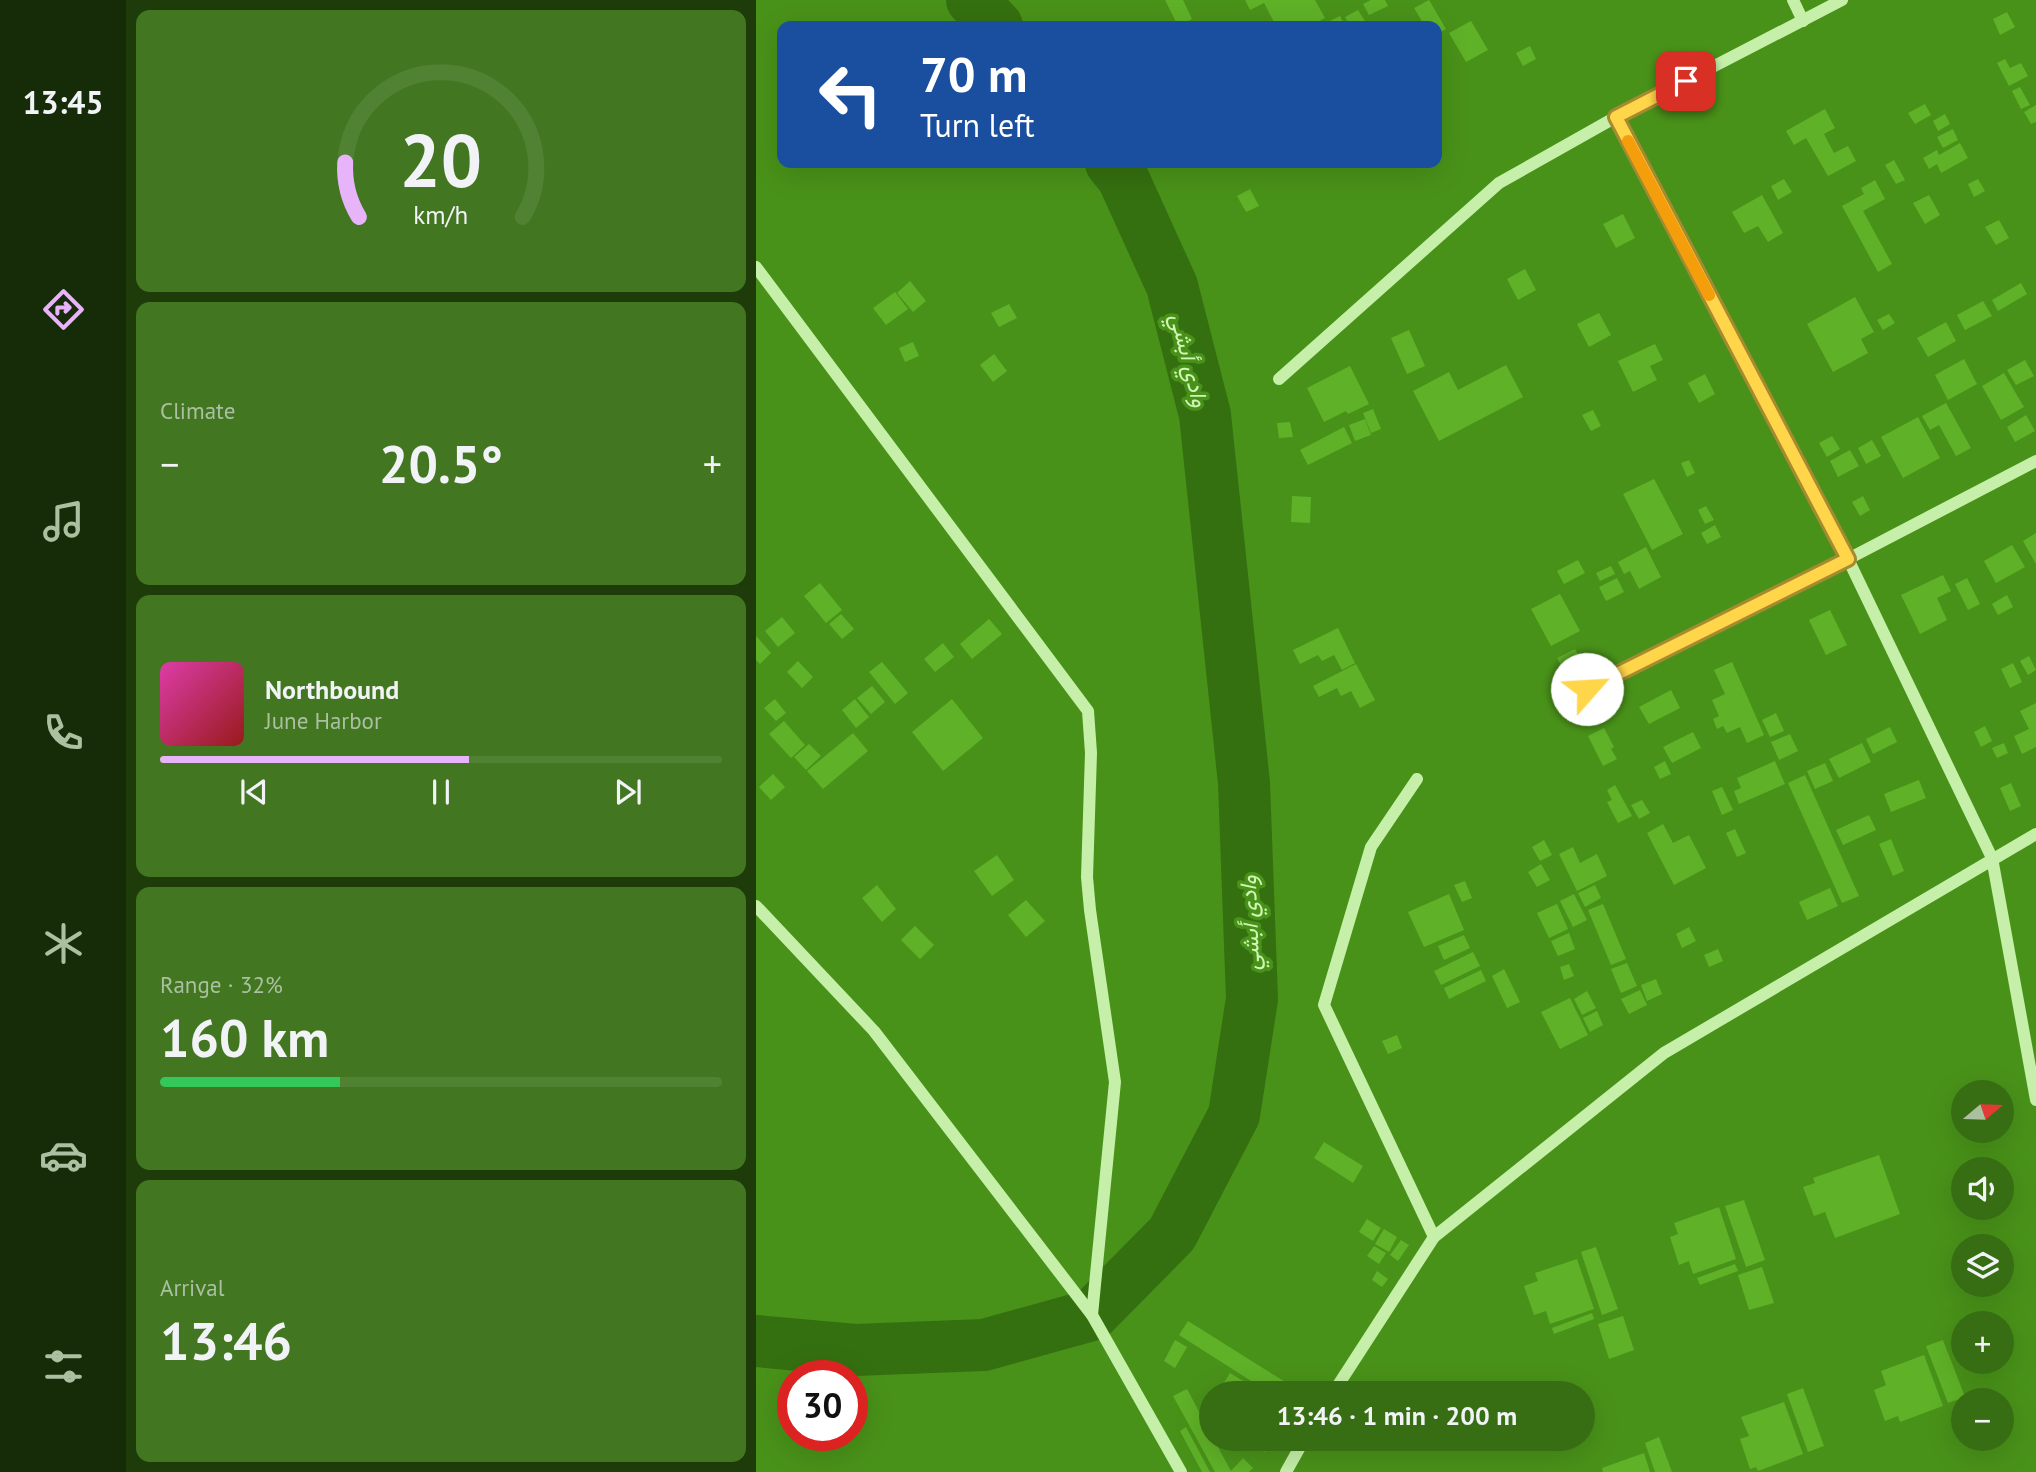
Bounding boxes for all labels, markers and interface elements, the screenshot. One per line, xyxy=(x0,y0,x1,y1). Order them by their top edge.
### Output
text: 70 m xyxy=(920,42,1027,106)
icon: left xyxy=(805,49,896,140)
pin xyxy=(1656,51,1716,111)
icon: arrive xyxy=(1667,62,1705,100)
text: 13:45 xyxy=(22,81,104,123)
text: Turn left xyxy=(920,104,1035,146)
text: 20 xyxy=(400,114,482,208)
text: km/h xyxy=(414,199,468,231)
icon: directions xyxy=(39,285,88,334)
water label: وادي أبشي xyxy=(1160,310,1216,411)
text: Climate xyxy=(160,396,235,425)
text: 20.5° xyxy=(379,430,503,497)
text: − xyxy=(160,439,179,488)
text: + xyxy=(703,439,722,488)
icon: music xyxy=(39,497,88,546)
position arrow xyxy=(1550,652,1624,726)
text: Northbound xyxy=(265,673,399,706)
text: June Harbor xyxy=(265,706,382,735)
icon: phone xyxy=(39,708,88,757)
icon: previous xyxy=(235,773,273,811)
icon: pause xyxy=(422,773,460,811)
icon: next xyxy=(609,773,647,811)
water label: وادي أبشي xyxy=(1233,875,1270,971)
icon: climate xyxy=(39,919,88,968)
text: Range · 32% xyxy=(160,970,283,999)
text: 160 km xyxy=(160,1004,329,1071)
north arrow xyxy=(1951,1080,2014,1143)
map controls xyxy=(1951,1080,2014,1451)
icon: car xyxy=(39,1131,88,1180)
button: sound xyxy=(1951,1157,2014,1220)
button: layers xyxy=(1951,1234,2014,1297)
text: Arrival xyxy=(160,1273,224,1302)
text: 13:46 xyxy=(160,1307,292,1374)
button: + xyxy=(1951,1311,2014,1374)
icon: filters xyxy=(39,1342,88,1391)
speed limit sign: 30 xyxy=(777,1360,868,1451)
button: − xyxy=(1951,1388,2014,1451)
text: 13:46 · 1 min · 200 m xyxy=(1277,1399,1517,1432)

